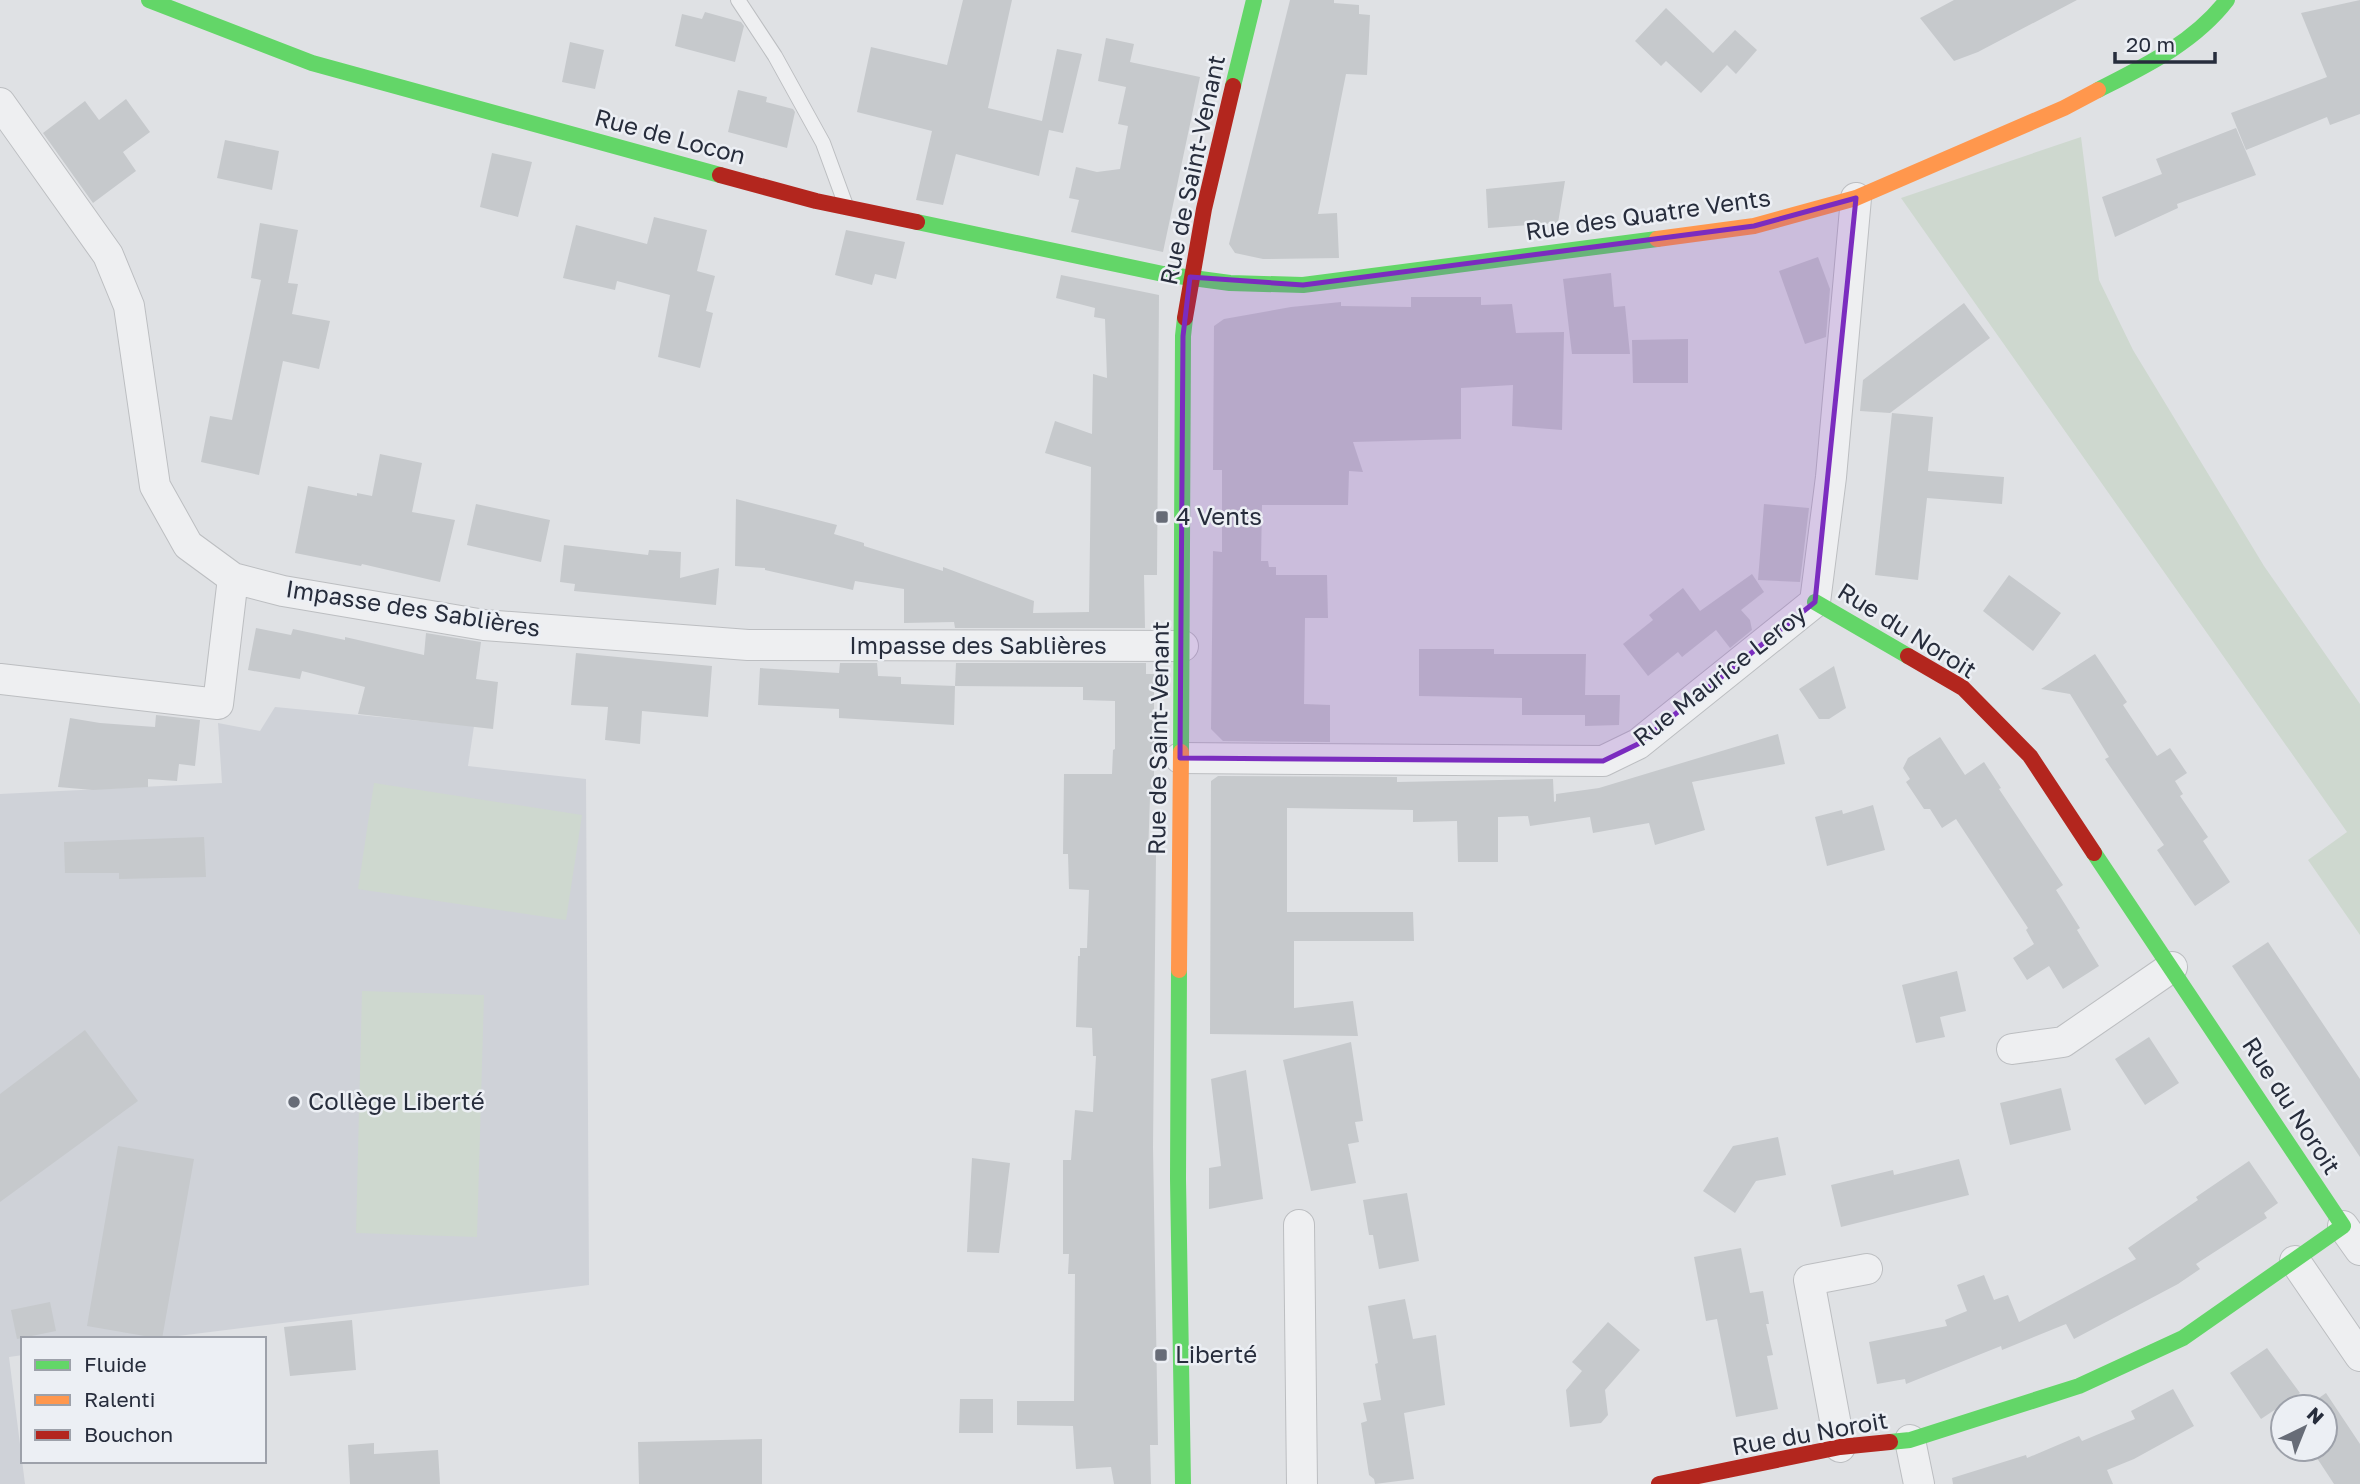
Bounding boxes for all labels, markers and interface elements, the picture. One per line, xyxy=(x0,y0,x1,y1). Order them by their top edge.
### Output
scale bar xyxy=(2115,21,2215,65)
text: 20 m xyxy=(2126,31,2175,57)
street label: Rue de Saint-Venant xyxy=(1153,52,1230,287)
street label: Rue de Locon xyxy=(592,101,749,170)
street label: Rue des Quatre Vents xyxy=(1523,182,1772,245)
place label: 4 Vents xyxy=(1176,501,1262,530)
marker: 4 Vents xyxy=(1154,509,1170,525)
street label: Impasse des Sablières xyxy=(284,573,543,642)
street label: Rue du Noroit xyxy=(1833,576,1982,684)
street label: Rue Maurice Leroy xyxy=(1627,598,1811,751)
street label: Rue de Saint-Venant xyxy=(1141,621,1174,855)
street label: Impasse des Sablières xyxy=(849,630,1107,659)
street label: Rue du Noroit xyxy=(2237,1031,2347,1179)
place label: Collège Liberté xyxy=(308,1086,485,1115)
marker: Collège Liberté xyxy=(286,1094,302,1110)
legend xyxy=(21,1337,266,1463)
place label: Liberté xyxy=(1175,1339,1257,1368)
marker: Liberté xyxy=(1153,1347,1169,1363)
text: Fluide xyxy=(84,1351,147,1377)
text: Ralenti xyxy=(84,1386,155,1412)
north arrow xyxy=(2269,1393,2339,1463)
text: N xyxy=(2303,1402,2329,1429)
street label: Rue du Noroit xyxy=(1730,1405,1890,1461)
text: Bouchon xyxy=(84,1421,173,1447)

